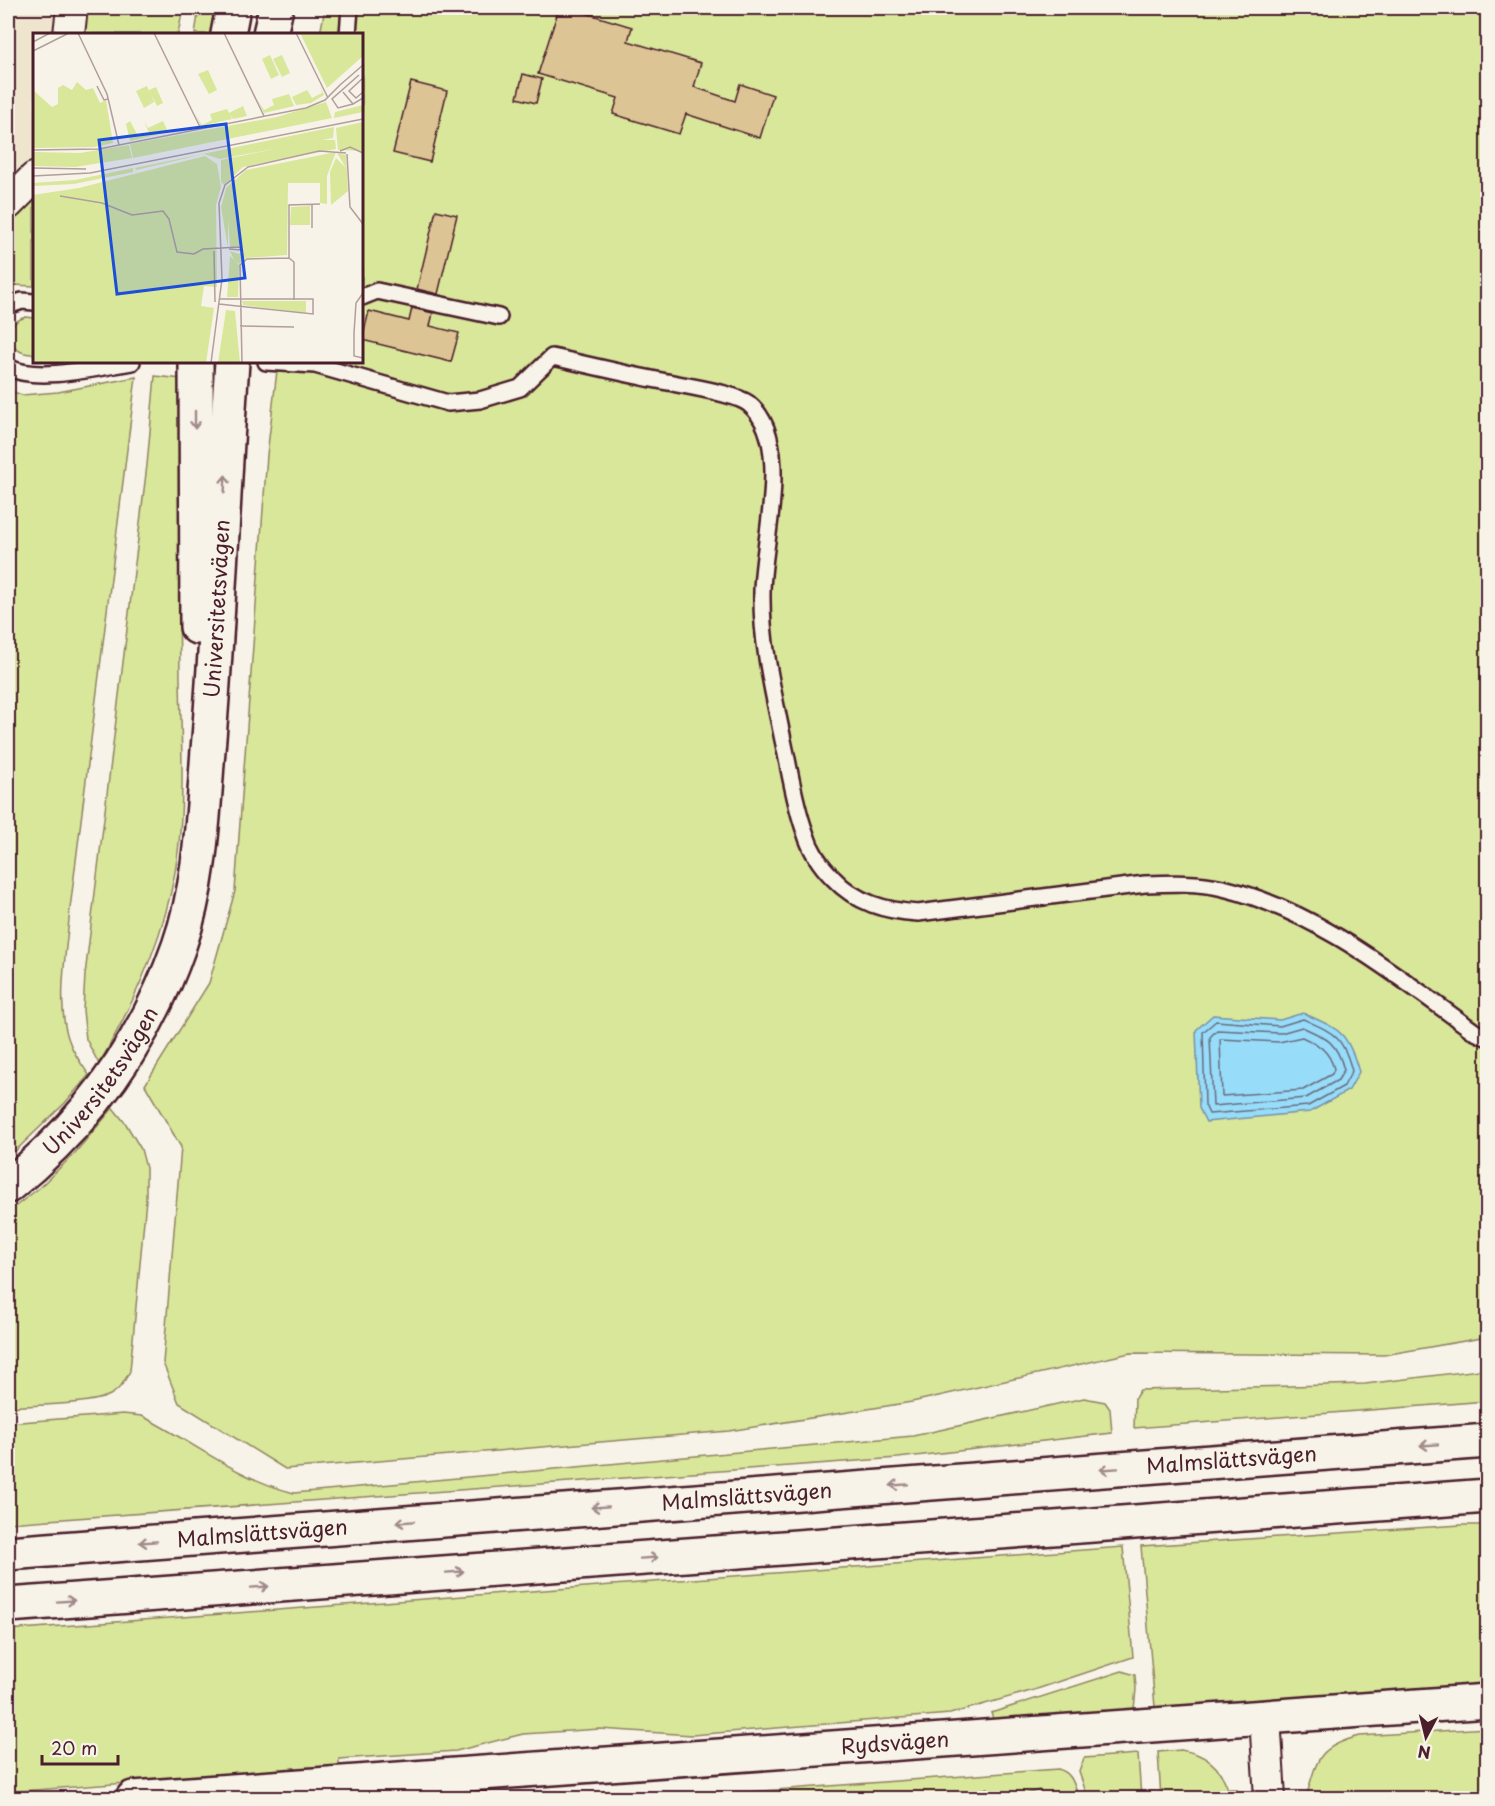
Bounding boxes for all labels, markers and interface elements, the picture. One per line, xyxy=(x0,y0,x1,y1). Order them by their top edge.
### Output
inset map xyxy=(33,33,363,363)
one-way arrow xyxy=(189,409,201,429)
one-way arrow xyxy=(220,474,231,494)
street label: Universitetsvägen xyxy=(194,518,237,699)
street label: Universitetsvägen xyxy=(34,1001,165,1162)
street label: Malmslättsvägen xyxy=(1145,1436,1318,1481)
one-way arrow xyxy=(1420,1440,1440,1451)
one-way arrow xyxy=(1100,1464,1120,1475)
street label: Malmslättsvägen xyxy=(660,1473,833,1518)
one-way arrow xyxy=(890,1480,909,1491)
one-way arrow xyxy=(590,1502,610,1513)
street label: Malmslättsvägen xyxy=(176,1509,349,1554)
one-way arrow xyxy=(396,1517,416,1528)
one-way arrow xyxy=(139,1537,159,1548)
one-way arrow xyxy=(639,1552,659,1563)
one-way arrow xyxy=(444,1566,464,1577)
one-way arrow xyxy=(250,1581,270,1592)
one-way arrow xyxy=(55,1595,75,1606)
north arrow xyxy=(1396,1707,1456,1767)
street label: Rydsvägen xyxy=(840,1722,950,1761)
scale bar xyxy=(42,1728,118,1766)
text: 20 m xyxy=(51,1734,97,1761)
text: N xyxy=(1416,1740,1432,1766)

